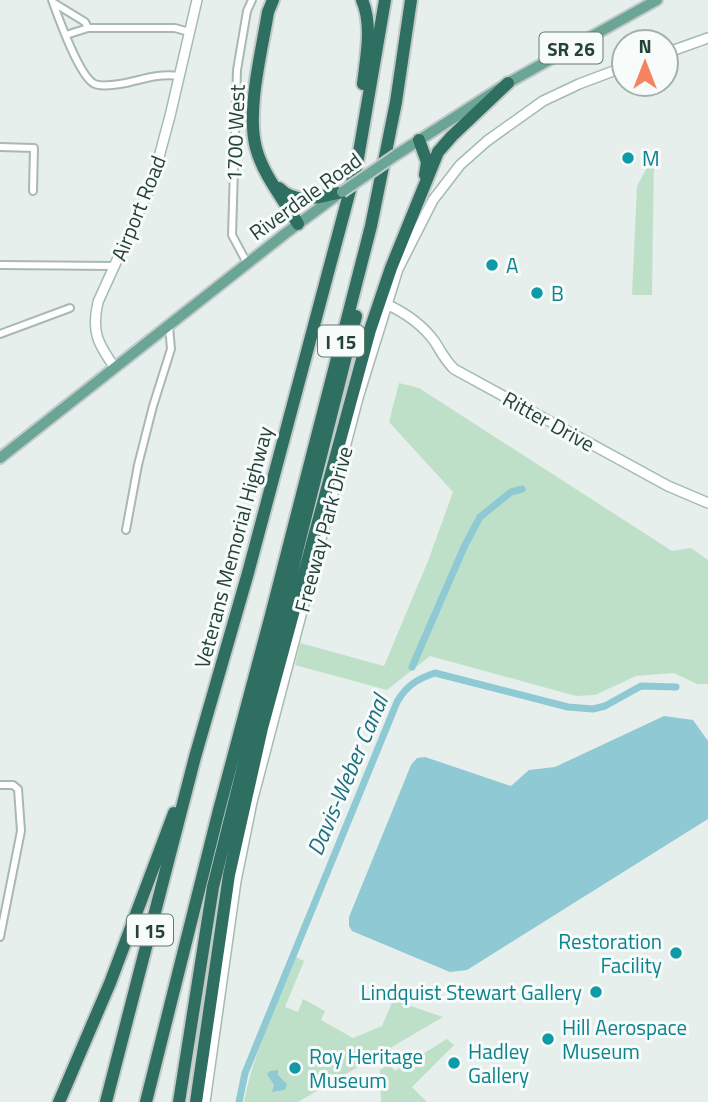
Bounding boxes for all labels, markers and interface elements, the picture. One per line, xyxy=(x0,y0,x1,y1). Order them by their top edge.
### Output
north arrow xyxy=(610,28,680,98)
text: N xyxy=(638,31,652,60)
road number: SR 26 xyxy=(540,32,602,64)
street label: 1700 West xyxy=(217,83,253,182)
place label: M xyxy=(642,142,660,174)
street label: Riverdale Road xyxy=(242,144,368,248)
street label: Airport Road xyxy=(102,150,174,266)
marker: M xyxy=(620,150,636,166)
place label: A xyxy=(506,249,519,281)
marker: A xyxy=(484,257,500,273)
place label: B xyxy=(551,277,564,309)
marker: B xyxy=(529,285,545,301)
road number: I 15 xyxy=(318,326,364,356)
street label: Ritter Drive xyxy=(497,383,601,459)
street label: Veterans Memorial Highway xyxy=(185,422,281,672)
street label: Freeway Park Drive xyxy=(285,442,361,616)
water label: Davis-Weber Canal xyxy=(297,686,398,861)
road number: I 15 xyxy=(127,914,173,946)
place label: Restoration Facility xyxy=(558,925,662,981)
marker: Restoration Facility xyxy=(668,945,684,961)
place label: Lindquist Stewart Gallery xyxy=(360,976,582,1008)
marker: Lindquist Stewart Gallery xyxy=(588,984,604,1000)
place label: Hill Aerospace Museum xyxy=(562,1011,687,1067)
marker: Hill Aerospace Museum xyxy=(540,1031,556,1047)
place label: Hadley Gallery xyxy=(468,1035,529,1091)
place label: Roy Heritage Museum xyxy=(309,1040,423,1096)
marker: Hadley Gallery xyxy=(446,1055,462,1071)
marker: Roy Heritage Museum xyxy=(287,1060,303,1076)

